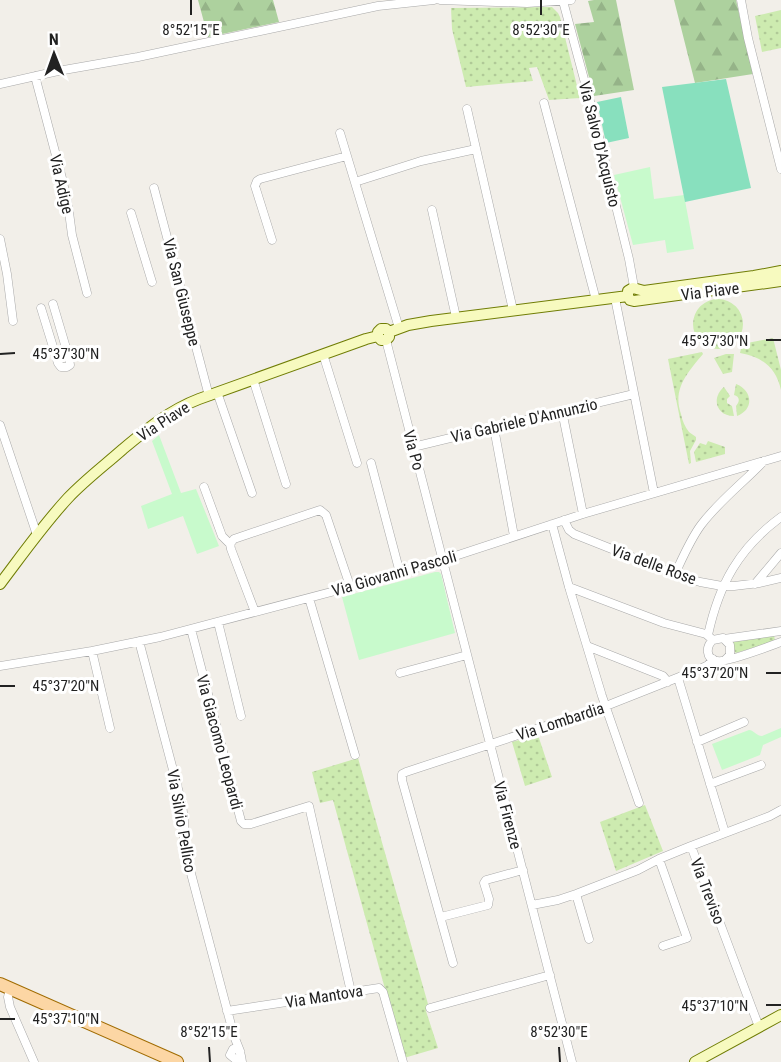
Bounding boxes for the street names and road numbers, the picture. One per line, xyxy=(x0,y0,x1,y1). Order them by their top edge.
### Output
street label: Via Salvo D'Acquisto xyxy=(575,79,624,209)
street label: Via Adige xyxy=(45,153,78,216)
street label: Via San Giuseppe xyxy=(159,236,204,348)
street label: Via Piave xyxy=(680,279,740,304)
street label: Via Gabriele D'Annunzio xyxy=(449,394,599,447)
street label: Via Piave xyxy=(134,398,193,445)
street label: Via Po xyxy=(399,428,428,472)
street label: Via delle Rose xyxy=(609,540,699,589)
street label: Via Giovanni Pascoli xyxy=(330,547,459,600)
street label: Via Giacomo Leopardi xyxy=(192,673,247,812)
street label: Via Lombardia xyxy=(514,698,606,745)
street label: Via Silvio Pellico xyxy=(163,768,200,874)
street label: Via Firenze xyxy=(489,779,526,851)
street label: Via Treviso xyxy=(686,855,729,927)
street label: Via Mantova xyxy=(284,981,364,1012)

